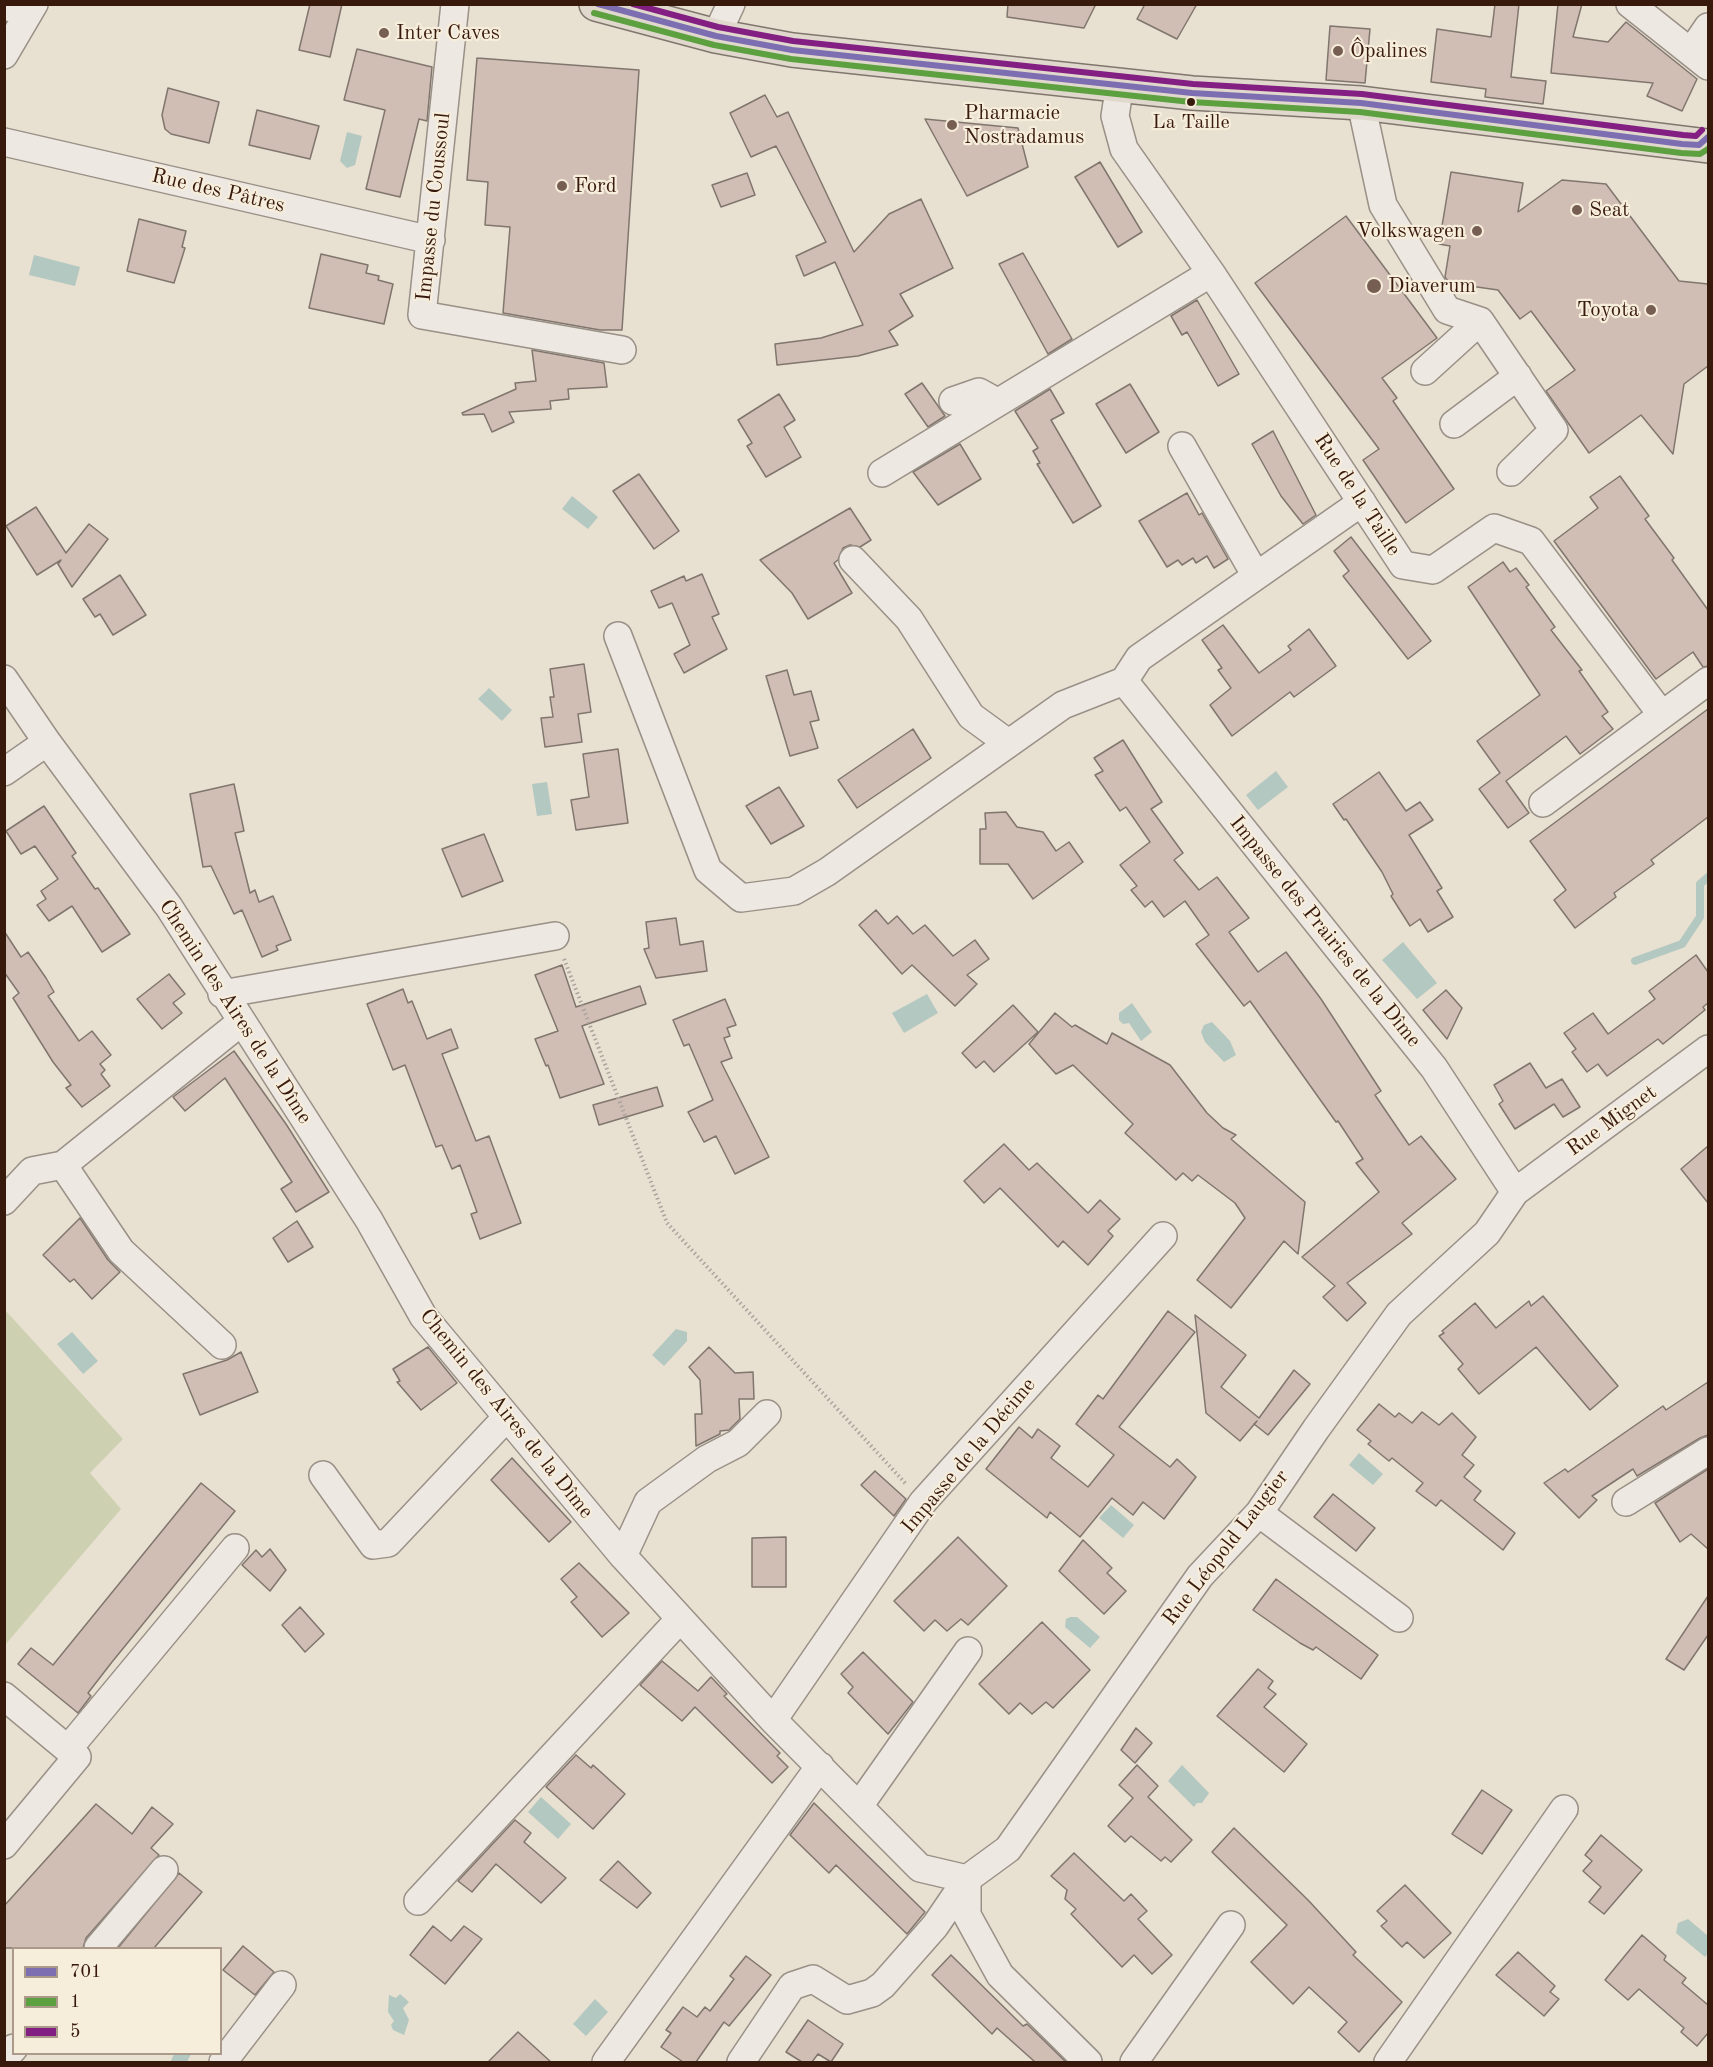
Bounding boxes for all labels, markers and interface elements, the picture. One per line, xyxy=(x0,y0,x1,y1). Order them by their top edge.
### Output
place label: Inter Caves xyxy=(396,20,500,46)
marker: Inter Caves xyxy=(377,26,391,40)
place label: Ôpalines xyxy=(1350,38,1427,64)
marker: Ôpalines xyxy=(1331,44,1345,58)
marker: La Taille xyxy=(1185,96,1197,108)
place label: Pharmacie Nostradamus xyxy=(964,100,1084,150)
place label: La Taille xyxy=(1152,111,1230,135)
street label: Impasse du Coussoul xyxy=(412,112,456,302)
marker: Pharmacie Nostradamus xyxy=(945,118,959,132)
street label: Rue des Pâtres xyxy=(149,163,287,219)
place label: Ford xyxy=(574,173,617,199)
marker: Ford xyxy=(555,179,569,193)
place label: Seat xyxy=(1589,197,1629,223)
marker: Seat xyxy=(1570,203,1584,217)
place label: Volkswagen xyxy=(1356,218,1465,244)
marker: Volkswagen xyxy=(1470,224,1484,238)
place label: Diaverum xyxy=(1388,273,1476,299)
marker: Diaverum xyxy=(1365,277,1383,295)
place label: Toyota xyxy=(1577,297,1639,323)
marker: Toyota xyxy=(1644,303,1658,317)
street label: Rue de la Taille xyxy=(1308,429,1406,561)
street label: Impasse des Prairies de la Dîme xyxy=(1224,811,1426,1053)
street label: Chemin des Aires de la Dîme xyxy=(153,895,317,1129)
street label: Rue Mignet xyxy=(1562,1080,1662,1162)
street label: Chemin des Aires de la Dîme xyxy=(414,1304,598,1524)
street label: Impasse de la Décime xyxy=(896,1373,1042,1539)
street label: Rue Léopold Laugier xyxy=(1157,1465,1295,1631)
legend xyxy=(12,1947,222,2055)
text: 701 xyxy=(70,1963,101,1981)
text: 1 xyxy=(70,1993,80,2011)
text: 5 xyxy=(70,2023,80,2041)

